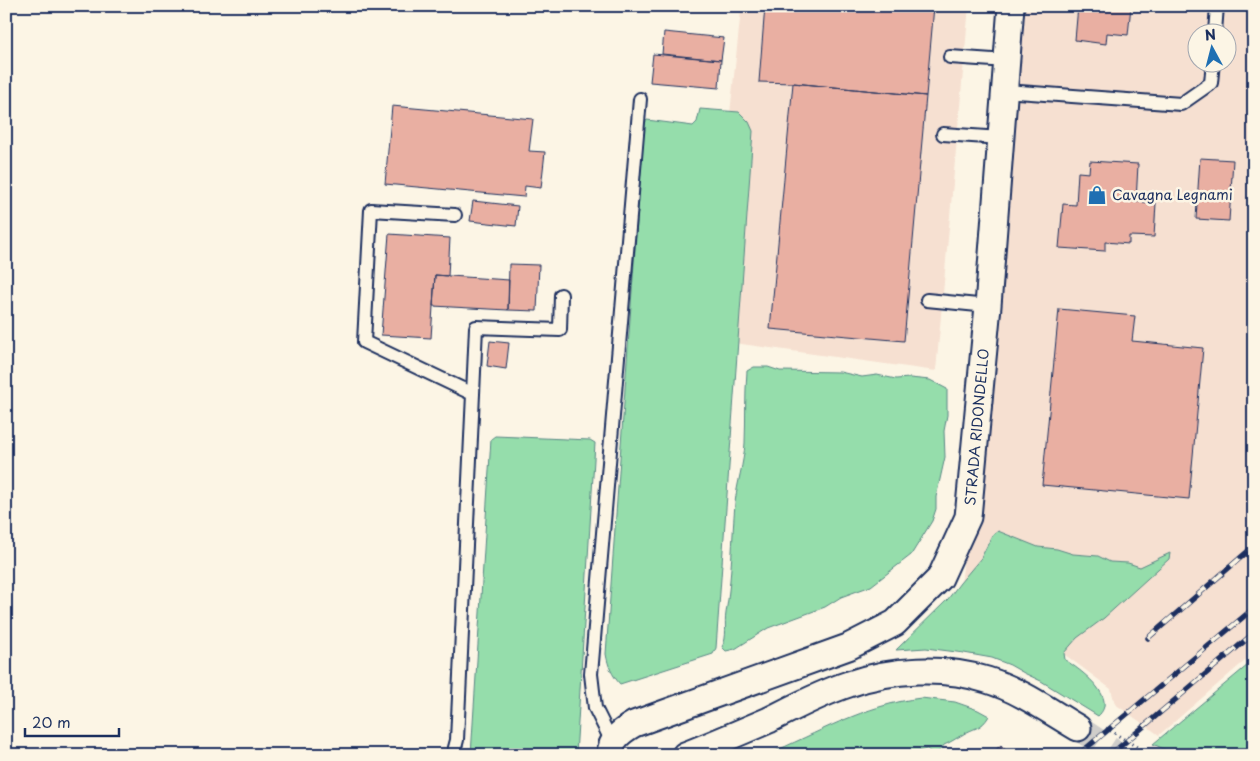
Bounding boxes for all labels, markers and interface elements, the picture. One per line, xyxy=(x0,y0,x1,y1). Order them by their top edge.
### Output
north arrow xyxy=(1188,22,1238,72)
text: N xyxy=(1204,24,1217,46)
shop icon: Cavagna Legnami xyxy=(1086,184,1108,206)
place label: Cavagna Legnami xyxy=(1112,184,1233,205)
street label: STRADA RIDONDELLO xyxy=(959,348,994,506)
scale bar xyxy=(25,706,119,738)
text: 20 m xyxy=(32,710,71,733)

